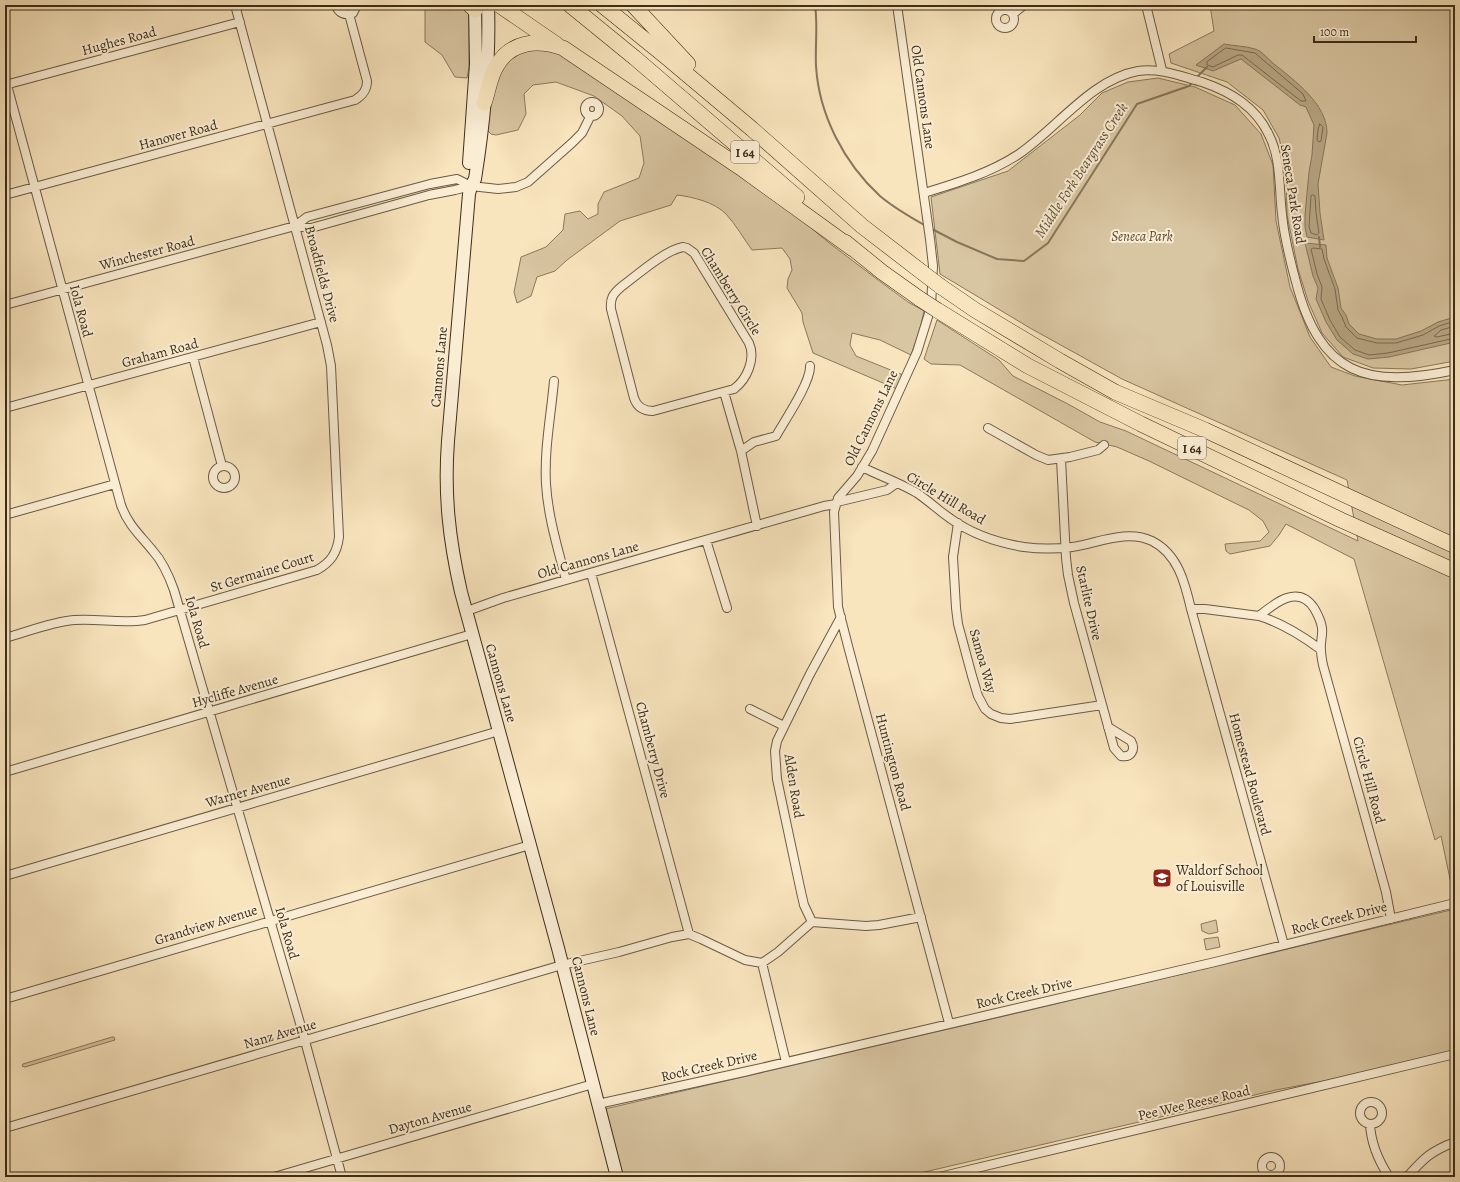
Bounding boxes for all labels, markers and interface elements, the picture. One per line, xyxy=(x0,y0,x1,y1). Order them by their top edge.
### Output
scale bar xyxy=(1314,18,1416,44)
street label: Hughes Road xyxy=(80,22,159,60)
text: 100 m xyxy=(1320,24,1349,40)
street label: Old Cannons Lane xyxy=(906,44,940,150)
water label: Middle Fork Beargrass Creek xyxy=(1030,98,1132,241)
street label: Hanover Road xyxy=(137,115,220,155)
road number: I 64 xyxy=(731,141,759,163)
street label: Seneca Park Road xyxy=(1276,143,1310,246)
street label: Broadfields Drive xyxy=(300,223,344,325)
park label: Seneca Park xyxy=(1111,227,1173,246)
street label: Winchester Road xyxy=(96,231,197,275)
street label: Chamberry Circle xyxy=(696,243,766,339)
street label: Iola Road xyxy=(65,283,97,340)
street label: Cannons Lane xyxy=(426,326,452,408)
street label: Graham Road xyxy=(120,334,201,372)
street label: Old Cannons Lane xyxy=(840,367,902,469)
road number: I 64 xyxy=(1178,437,1206,459)
street label: Circle Hill Road xyxy=(903,467,990,529)
street label: Old Cannons Lane xyxy=(535,536,641,584)
street label: St Germaine Court xyxy=(208,547,316,597)
street label: Starlite Drive xyxy=(1071,564,1107,642)
street label: Iola Road xyxy=(180,594,214,651)
street label: Samoa Way xyxy=(965,627,1001,696)
street label: Cannons Lane xyxy=(481,641,521,725)
street label: Hycliffe Avenue xyxy=(190,670,280,712)
street label: Chamberry Drive xyxy=(631,700,675,800)
street label: Huntington Road xyxy=(871,711,915,813)
street label: Homestead Boulevard xyxy=(1224,711,1276,838)
street label: Circle Hill Road xyxy=(1348,734,1390,826)
street label: Alden Road xyxy=(779,752,809,820)
street label: Warner Avenue xyxy=(202,770,293,812)
place label: Waldorf School of Louisville xyxy=(1175,861,1264,896)
school or university icon: Waldorf School of Louisville xyxy=(1151,867,1173,889)
street label: Rock Creek Drive xyxy=(1289,897,1389,939)
street label: Grandview Avenue xyxy=(152,900,260,950)
street label: Iola Road xyxy=(270,905,304,962)
street label: Cannons Lane xyxy=(567,954,605,1038)
street label: Rock Creek Drive xyxy=(974,973,1074,1013)
street label: Nanz Avenue xyxy=(241,1015,319,1053)
street label: Rock Creek Drive xyxy=(659,1046,759,1086)
street label: Pee Wee Reese Road xyxy=(1136,1081,1252,1125)
street label: Dayton Avenue xyxy=(386,1097,474,1139)

